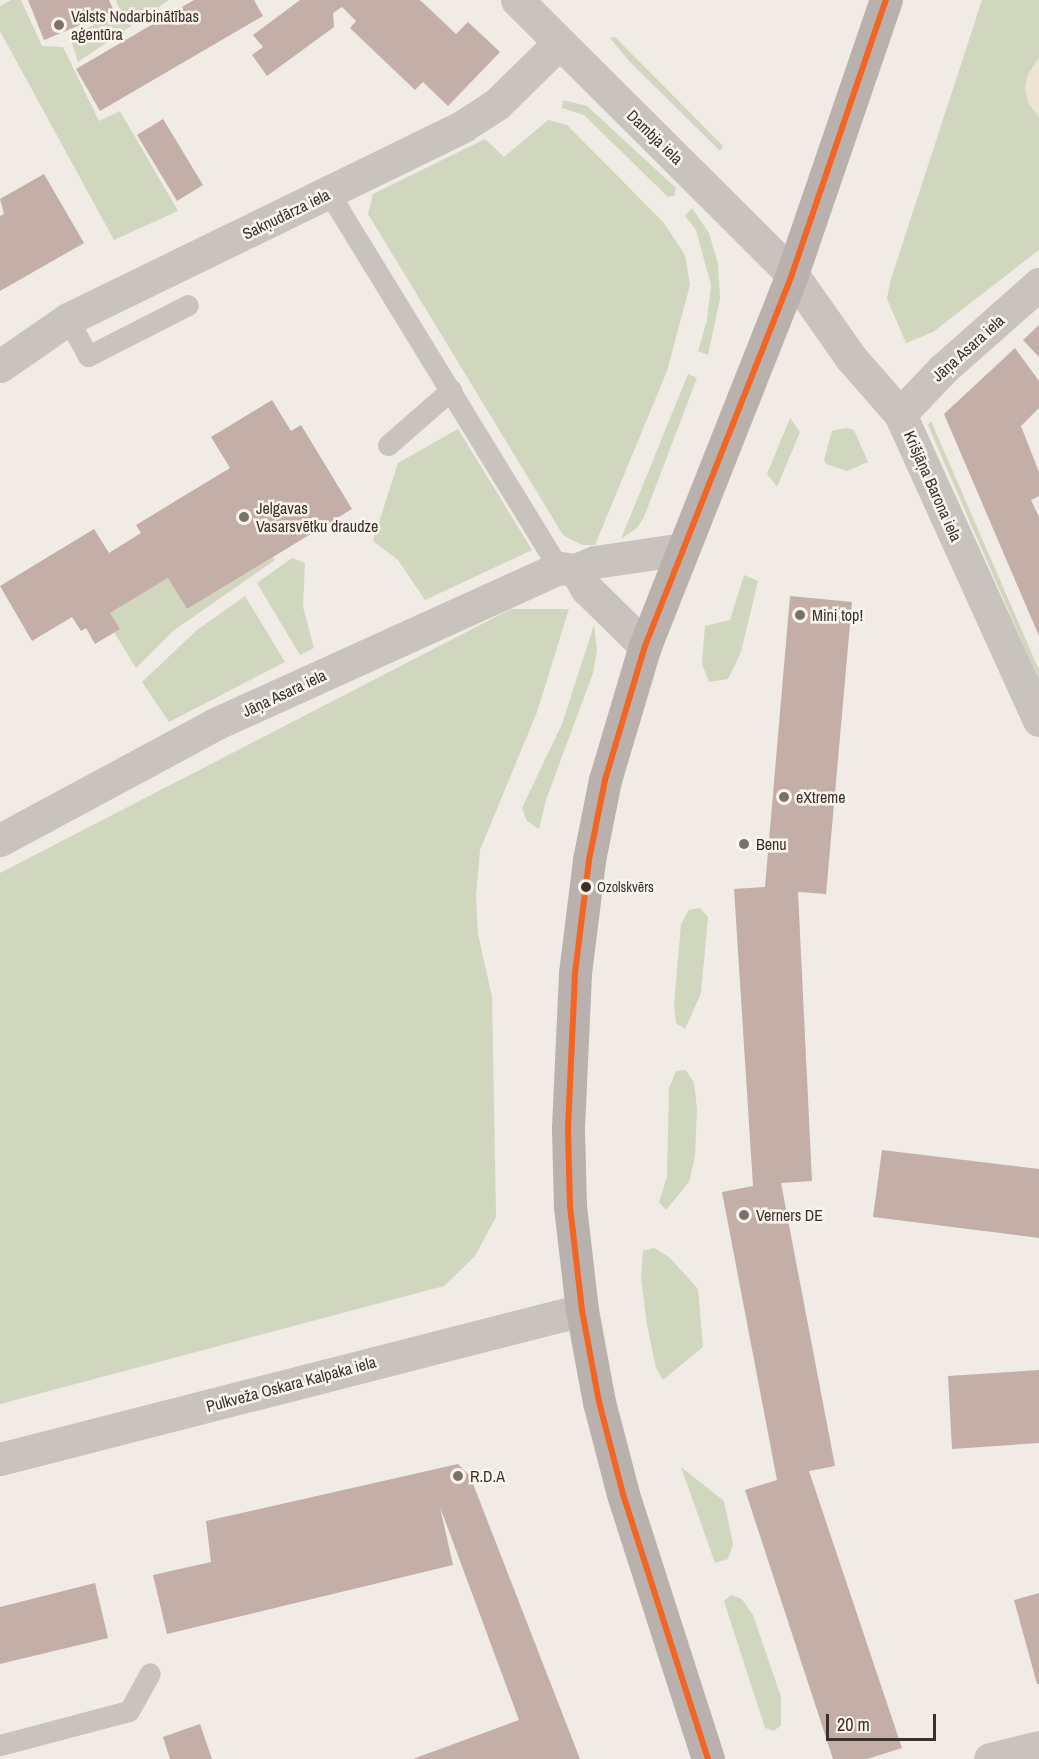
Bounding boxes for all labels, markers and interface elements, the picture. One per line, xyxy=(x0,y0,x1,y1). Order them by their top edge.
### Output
place label: Valsts Nodarbinātības aģentūra xyxy=(71,6,199,44)
marker: Valsts Nodarbinātības aģentūra xyxy=(52,18,66,32)
street label: Dambja iela xyxy=(623,106,687,168)
street label: Sakņudārza iela xyxy=(239,185,333,243)
street label: Jāņa Asara iela xyxy=(928,310,1008,386)
street label: Krišjāņa Barona iela xyxy=(900,428,966,544)
place label: Jelgavas Vasarsvētku draudze xyxy=(256,498,378,536)
marker: Jelgavas Vasarsvētku draudze xyxy=(237,510,251,524)
place label: Mini top! xyxy=(812,605,863,625)
marker: Mini top! xyxy=(793,608,807,622)
street label: Jāņa Asara iela xyxy=(239,665,329,721)
place label: eXtreme xyxy=(796,787,846,807)
marker: eXtreme xyxy=(777,790,791,804)
place label: Benu xyxy=(756,834,787,854)
marker: Benu xyxy=(737,837,751,851)
place label: Ozolskvērs xyxy=(597,879,654,895)
marker: Ozolskvērs xyxy=(580,881,592,893)
place label: Verners DE xyxy=(756,1205,823,1225)
marker: Verners DE xyxy=(737,1208,751,1222)
street label: Pulkveža Oskara Kalpaka iela xyxy=(204,1352,378,1416)
place label: R.D.A xyxy=(470,1466,505,1486)
marker: R.D.A xyxy=(451,1469,465,1483)
scale bar xyxy=(829,1702,938,1740)
text: 20 m xyxy=(837,1712,870,1737)

